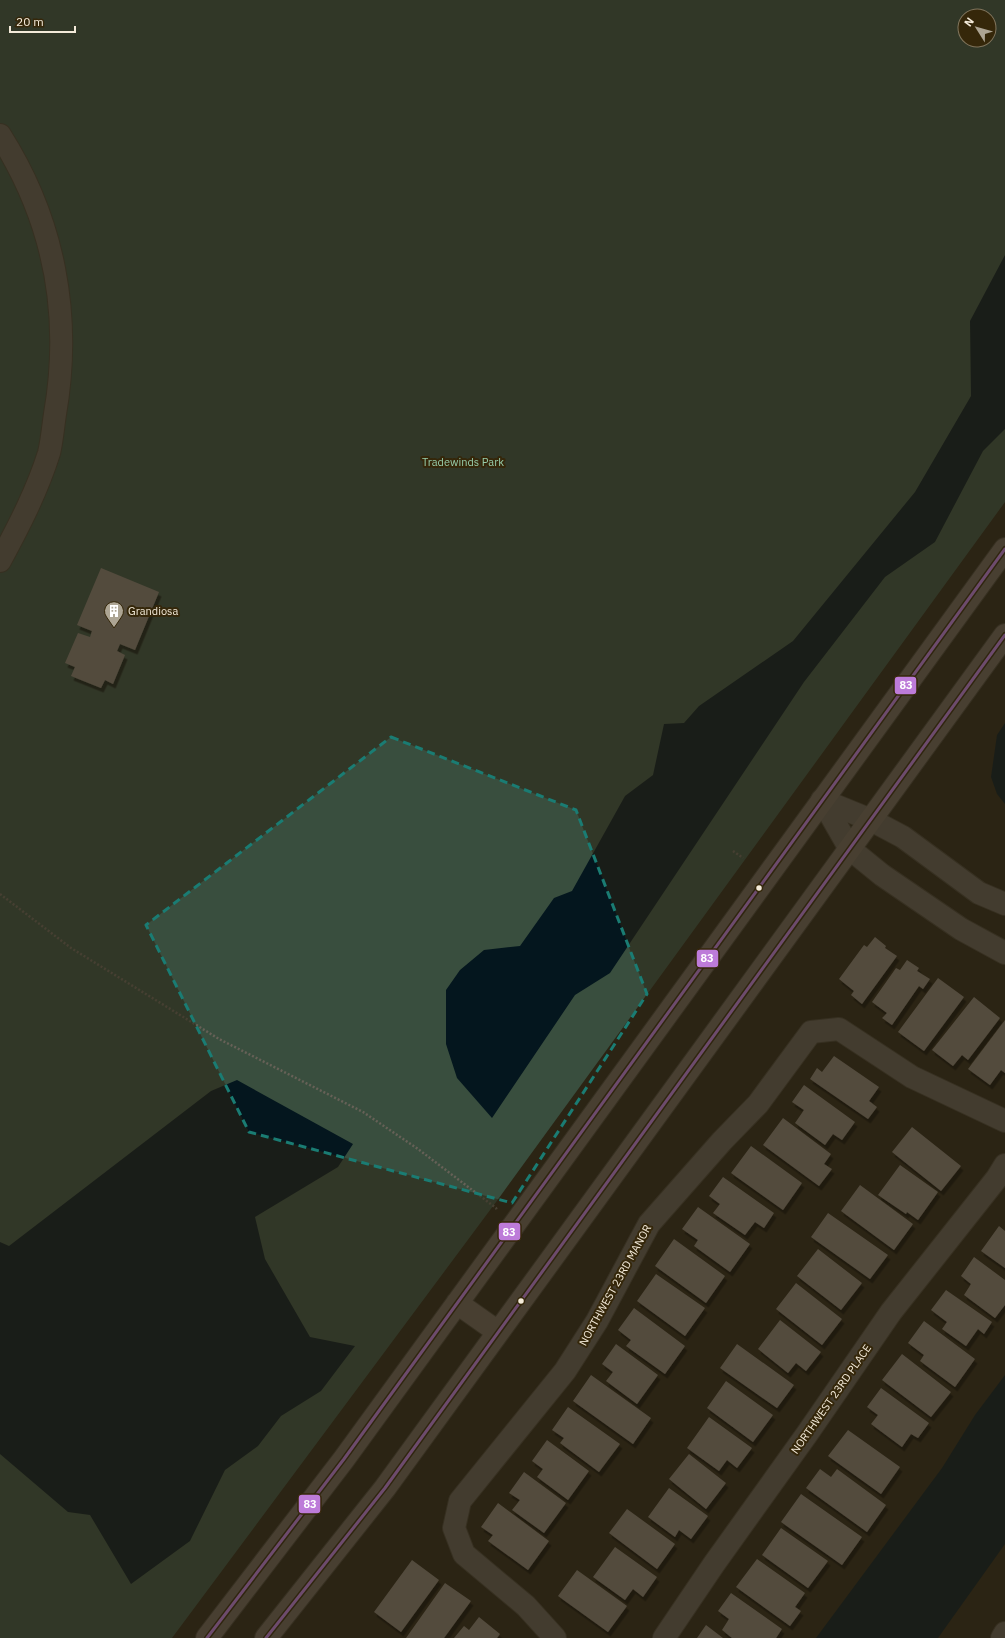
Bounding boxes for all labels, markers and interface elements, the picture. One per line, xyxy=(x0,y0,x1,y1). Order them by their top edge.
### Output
scale bar xyxy=(10,8,75,34)
north arrow xyxy=(957,8,997,48)
text: 20 m xyxy=(16,14,44,29)
text: N xyxy=(961,15,977,29)
park label: Tradewinds Park xyxy=(422,455,504,469)
building icon: Grandiosa xyxy=(103,600,125,628)
place label: Grandiosa xyxy=(128,604,178,618)
line badge: 83 xyxy=(894,676,917,695)
text: 83 xyxy=(899,678,913,692)
unlabelled marker xyxy=(754,883,764,893)
line badge: 83 xyxy=(696,949,719,968)
text: 83 xyxy=(700,951,714,965)
line badge: 83 xyxy=(498,1222,521,1241)
street label: NORTHWEST 23RD MANOR xyxy=(576,1222,654,1348)
text: 83 xyxy=(502,1225,516,1239)
unlabelled marker xyxy=(516,1296,526,1306)
street label: NORTHWEST 23RD PLACE xyxy=(788,1342,874,1456)
line badge: 83 xyxy=(298,1494,321,1514)
text: 83 xyxy=(303,1497,317,1511)

